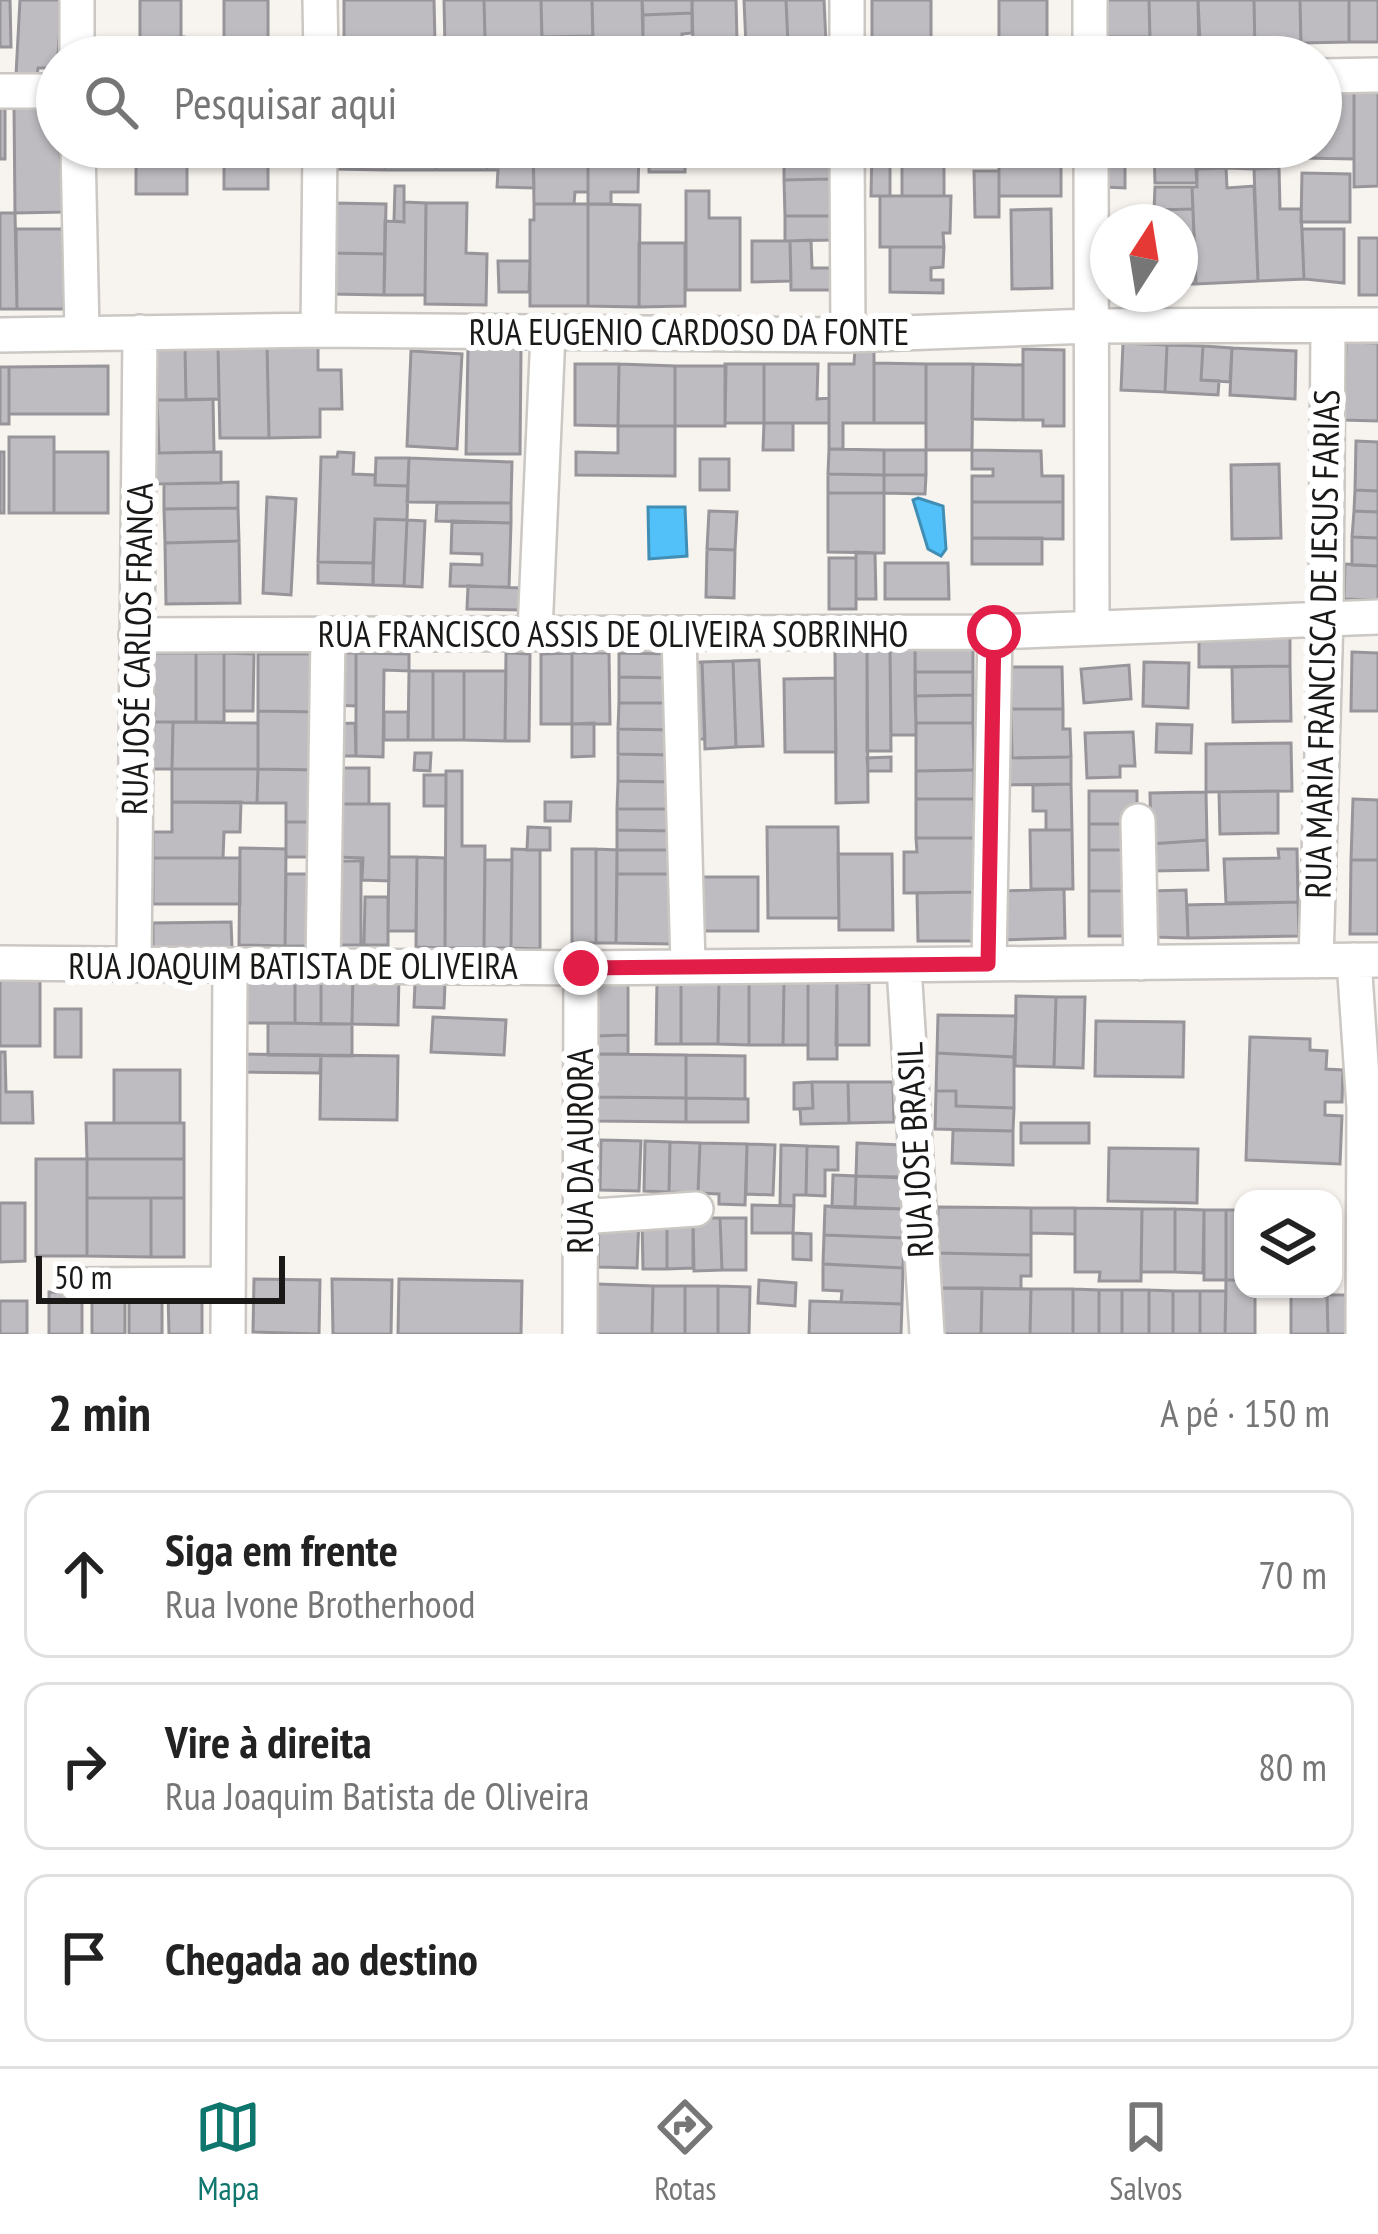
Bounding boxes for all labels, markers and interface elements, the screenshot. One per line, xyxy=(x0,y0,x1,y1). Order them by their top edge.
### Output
search box xyxy=(36,36,1342,168)
icon: search xyxy=(78,69,144,135)
text: Pesquisar aqui xyxy=(174,73,397,131)
north arrow xyxy=(1090,204,1198,312)
street label: RUA EUGENIO CARDOSO DA FONTE xyxy=(469,308,909,355)
street label: RUA MARIA FRANCISCA DE JESUS FARIAS xyxy=(1294,389,1349,899)
street label: RUA JOSÉ CARLOS FRANCA xyxy=(110,482,163,816)
route start xyxy=(967,605,1021,659)
street label: RUA FRANCISCO ASSIS DE OLIVEIRA SOBRINHO xyxy=(318,610,908,657)
route end xyxy=(554,941,608,995)
street label: RUA JOAQUIM BATISTA DE OLIVEIRA xyxy=(68,942,518,989)
street label: RUA JOSE BRASIL xyxy=(885,1041,944,1259)
street label: RUA DA AURORA xyxy=(556,1048,603,1254)
map controls xyxy=(1234,1190,1342,1298)
button: layers xyxy=(1234,1190,1342,1298)
scale bar xyxy=(36,1250,285,1303)
text: 50 m xyxy=(54,1255,112,1298)
text: 2 min xyxy=(48,1379,151,1445)
text: A pé · 150 m xyxy=(1160,1387,1330,1438)
text: Siga em frente xyxy=(165,1520,398,1578)
icon: ahead xyxy=(51,1541,117,1607)
text: 70 m xyxy=(1258,1549,1327,1600)
text: Rua Ivone Brotherhood xyxy=(165,1578,475,1629)
text: Vire à direita xyxy=(165,1712,372,1770)
icon: right xyxy=(51,1733,117,1799)
text: 80 m xyxy=(1258,1741,1327,1792)
text: Rua Joaquim Batista de Oliveira xyxy=(165,1770,589,1821)
icon: arrive xyxy=(51,1925,117,1991)
text: Chegada ao destino xyxy=(165,1929,478,1987)
tab: Mapa xyxy=(195,2094,261,2209)
tab: Rotas xyxy=(652,2094,718,2209)
tab: Salvos xyxy=(1109,2094,1183,2209)

